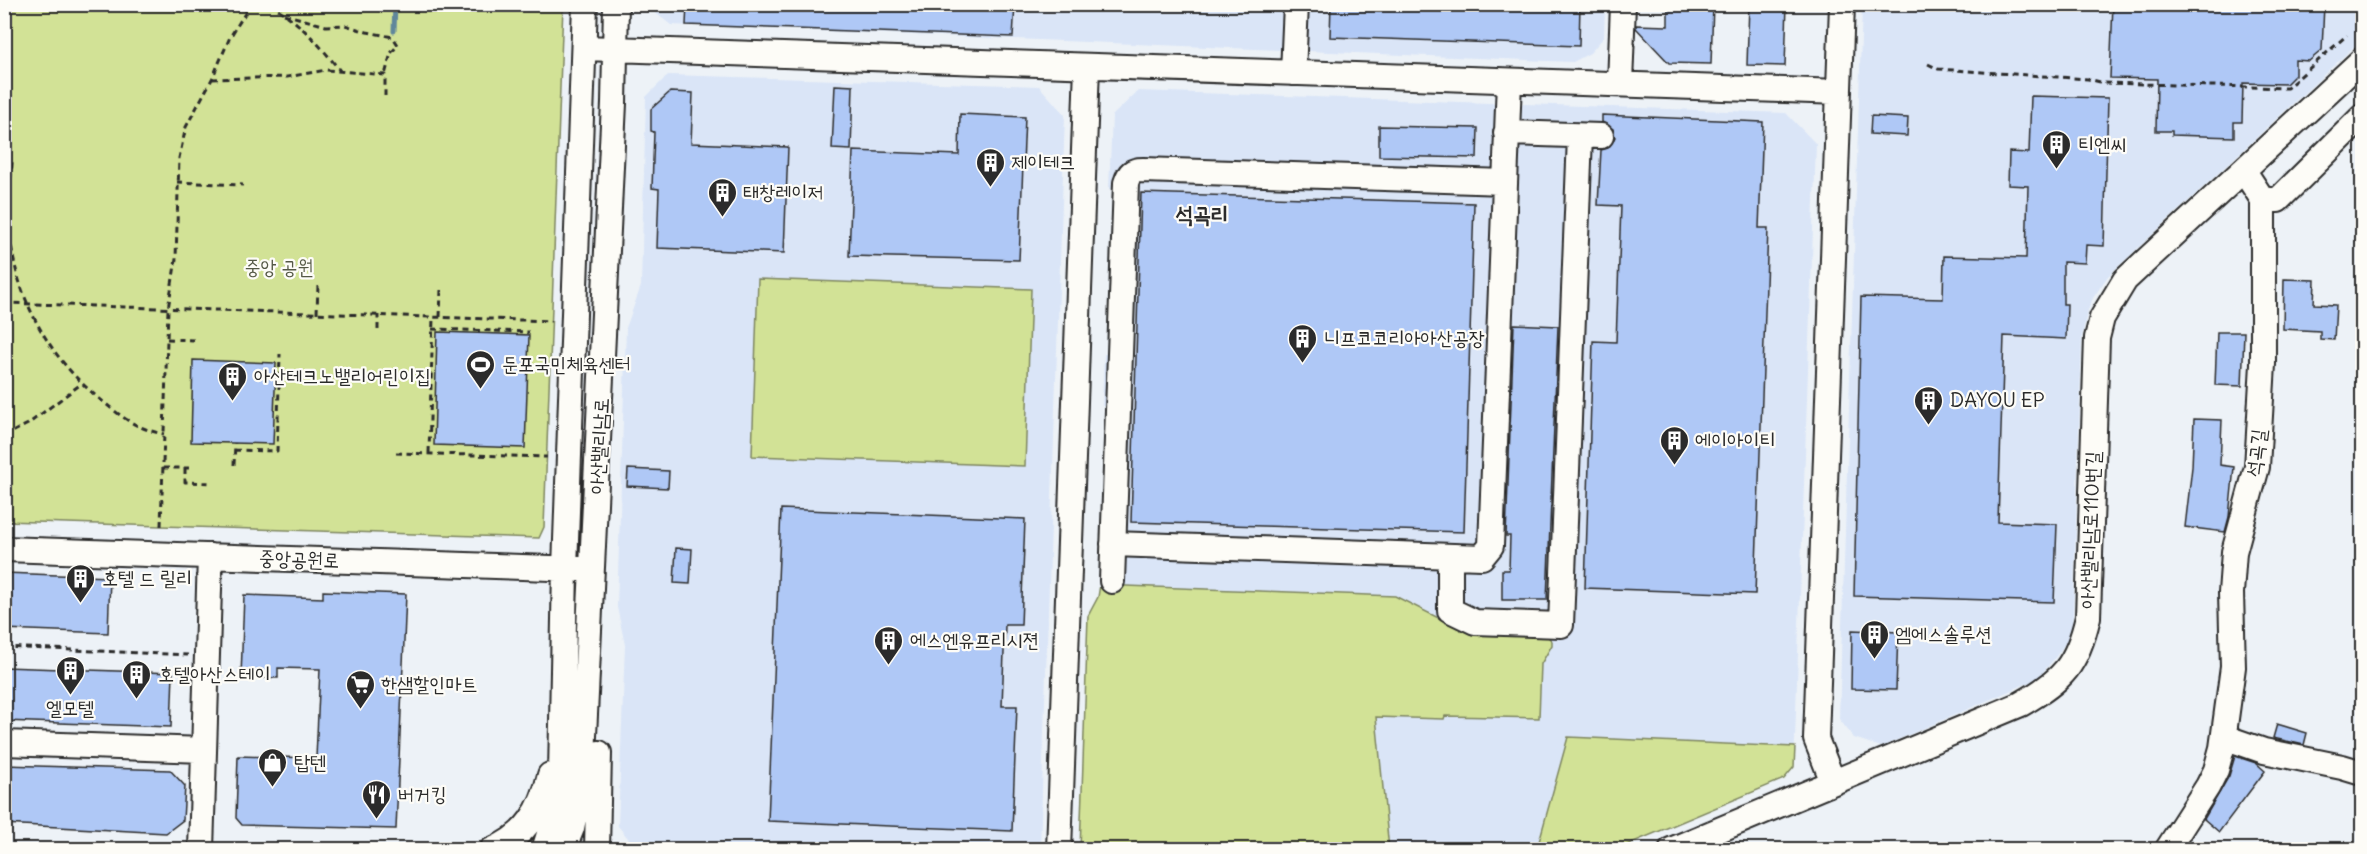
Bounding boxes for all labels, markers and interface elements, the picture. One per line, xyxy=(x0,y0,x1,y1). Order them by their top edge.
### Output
building icon: 티엔씨 xyxy=(2041,128,2073,170)
place label: 티엔씨 xyxy=(2078,131,2126,156)
building icon: 제이테크 xyxy=(974,146,1006,188)
place label: 제이테크 xyxy=(1011,149,1075,174)
building icon: 태창레이저 xyxy=(706,176,738,218)
place label: 태창레이저 xyxy=(743,179,823,204)
district label: 석곡리 xyxy=(1175,200,1229,228)
park label: 중앙 공원 xyxy=(244,254,314,279)
building icon: 니프코코리아아산공장 xyxy=(1287,322,1319,364)
place label: 니프코코리아아산공장 xyxy=(1324,325,1485,350)
sports icon: 둔포국민체육센터 xyxy=(465,348,497,390)
place label: 둔포국민체육센터 xyxy=(502,351,631,376)
building icon: 아산테크노밸리어린이집 xyxy=(217,360,249,402)
place label: 아산테크노밸리어린이집 xyxy=(254,363,431,388)
building icon: DAYOU EP xyxy=(1913,384,1945,426)
place label: DAYOU EP xyxy=(1950,387,2045,412)
street label: 아산밸리남로 xyxy=(583,397,614,495)
building icon: 에이아이티 xyxy=(1658,424,1690,466)
place label: 에이아이티 xyxy=(1695,427,1775,452)
street label: 석곡길 xyxy=(2240,427,2271,478)
street label: 아산밸리남로110번길 xyxy=(2074,451,2105,609)
street label: 중앙공원로 xyxy=(258,545,340,572)
building icon: 호텔 드 릴리 xyxy=(65,562,97,604)
place label: 호텔 드 릴리 xyxy=(102,565,192,590)
building icon: 엠에스솔루션 xyxy=(1858,618,1890,660)
place label: 엠에스솔루션 xyxy=(1895,621,1992,646)
building icon: 에스엔유프리시젼 xyxy=(873,624,905,666)
place label: 에스엔유프리시젼 xyxy=(910,627,1039,652)
building icon: 엘모텔 xyxy=(54,654,86,696)
building icon: 호텔아산스테이 xyxy=(121,658,153,700)
place label: 호텔아산스테이 xyxy=(158,661,271,686)
supermarket icon: 한샘할인마트 xyxy=(344,668,376,710)
place label: 한샘할인마트 xyxy=(381,671,478,696)
place label: 엘모텔 xyxy=(46,695,94,720)
shop icon: 탑텐 xyxy=(257,746,289,788)
place label: 탑텐 xyxy=(294,749,326,774)
restaurant icon: 버거킹 xyxy=(361,778,393,820)
place label: 버거킹 xyxy=(398,781,446,806)

